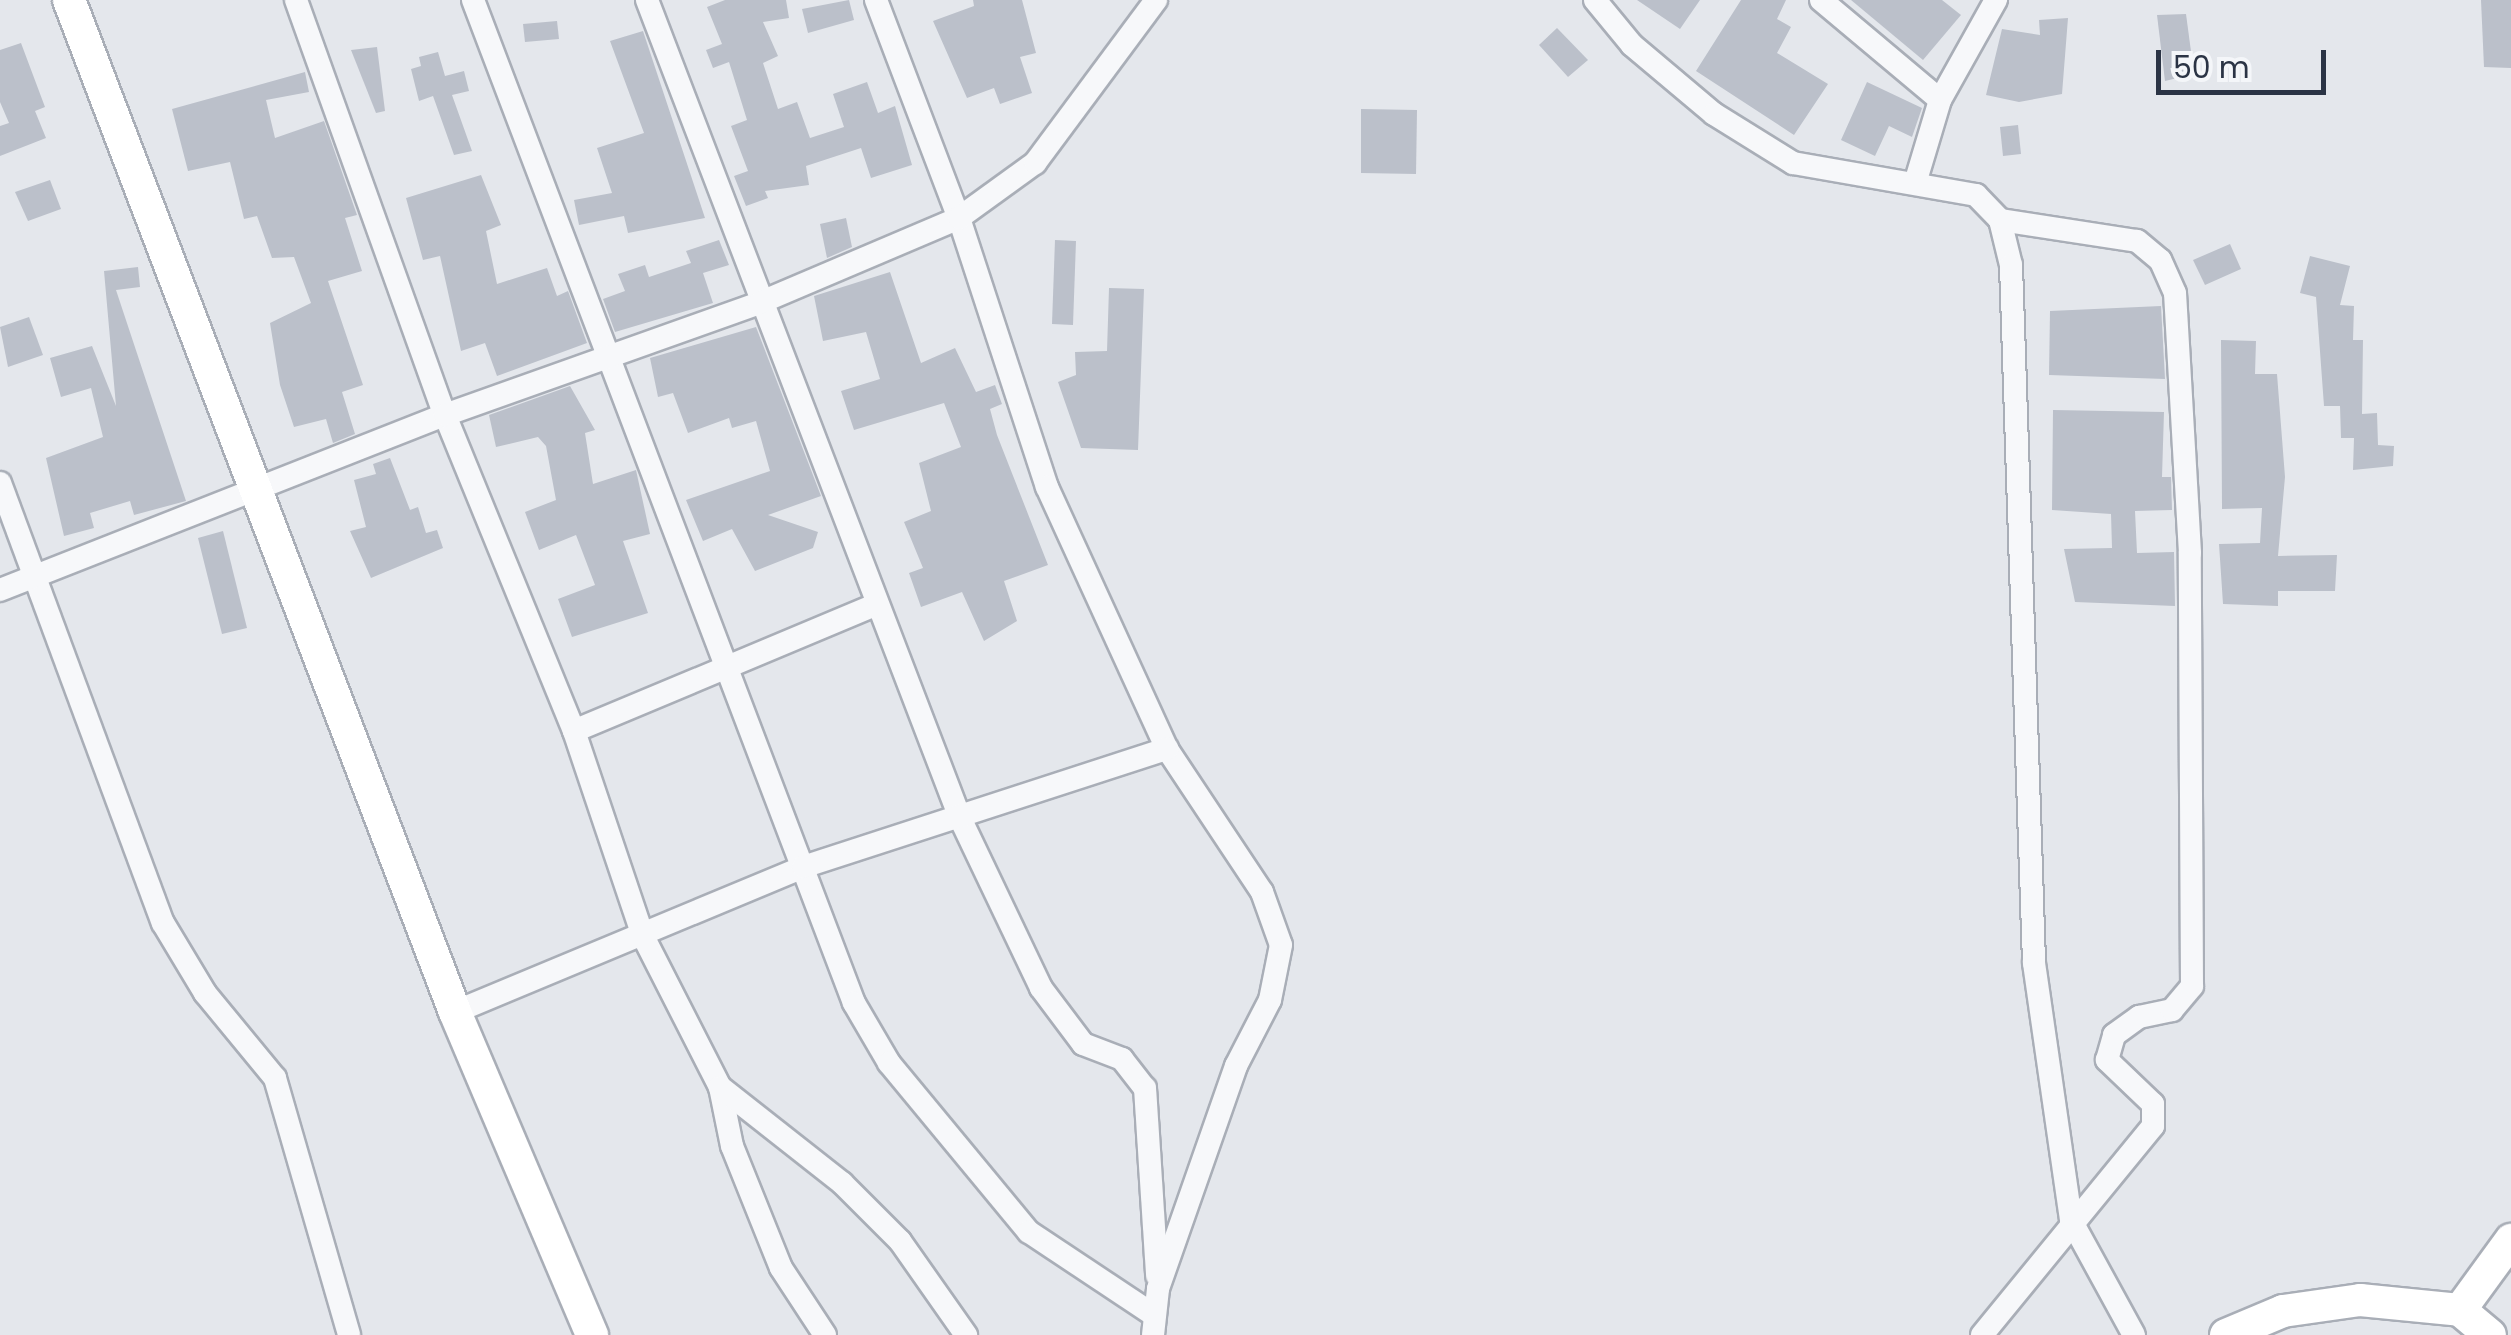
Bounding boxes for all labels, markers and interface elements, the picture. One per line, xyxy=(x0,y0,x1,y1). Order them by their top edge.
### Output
scale bar xyxy=(2161,30,2331,92)
text: 50 m xyxy=(2173,46,2250,89)

